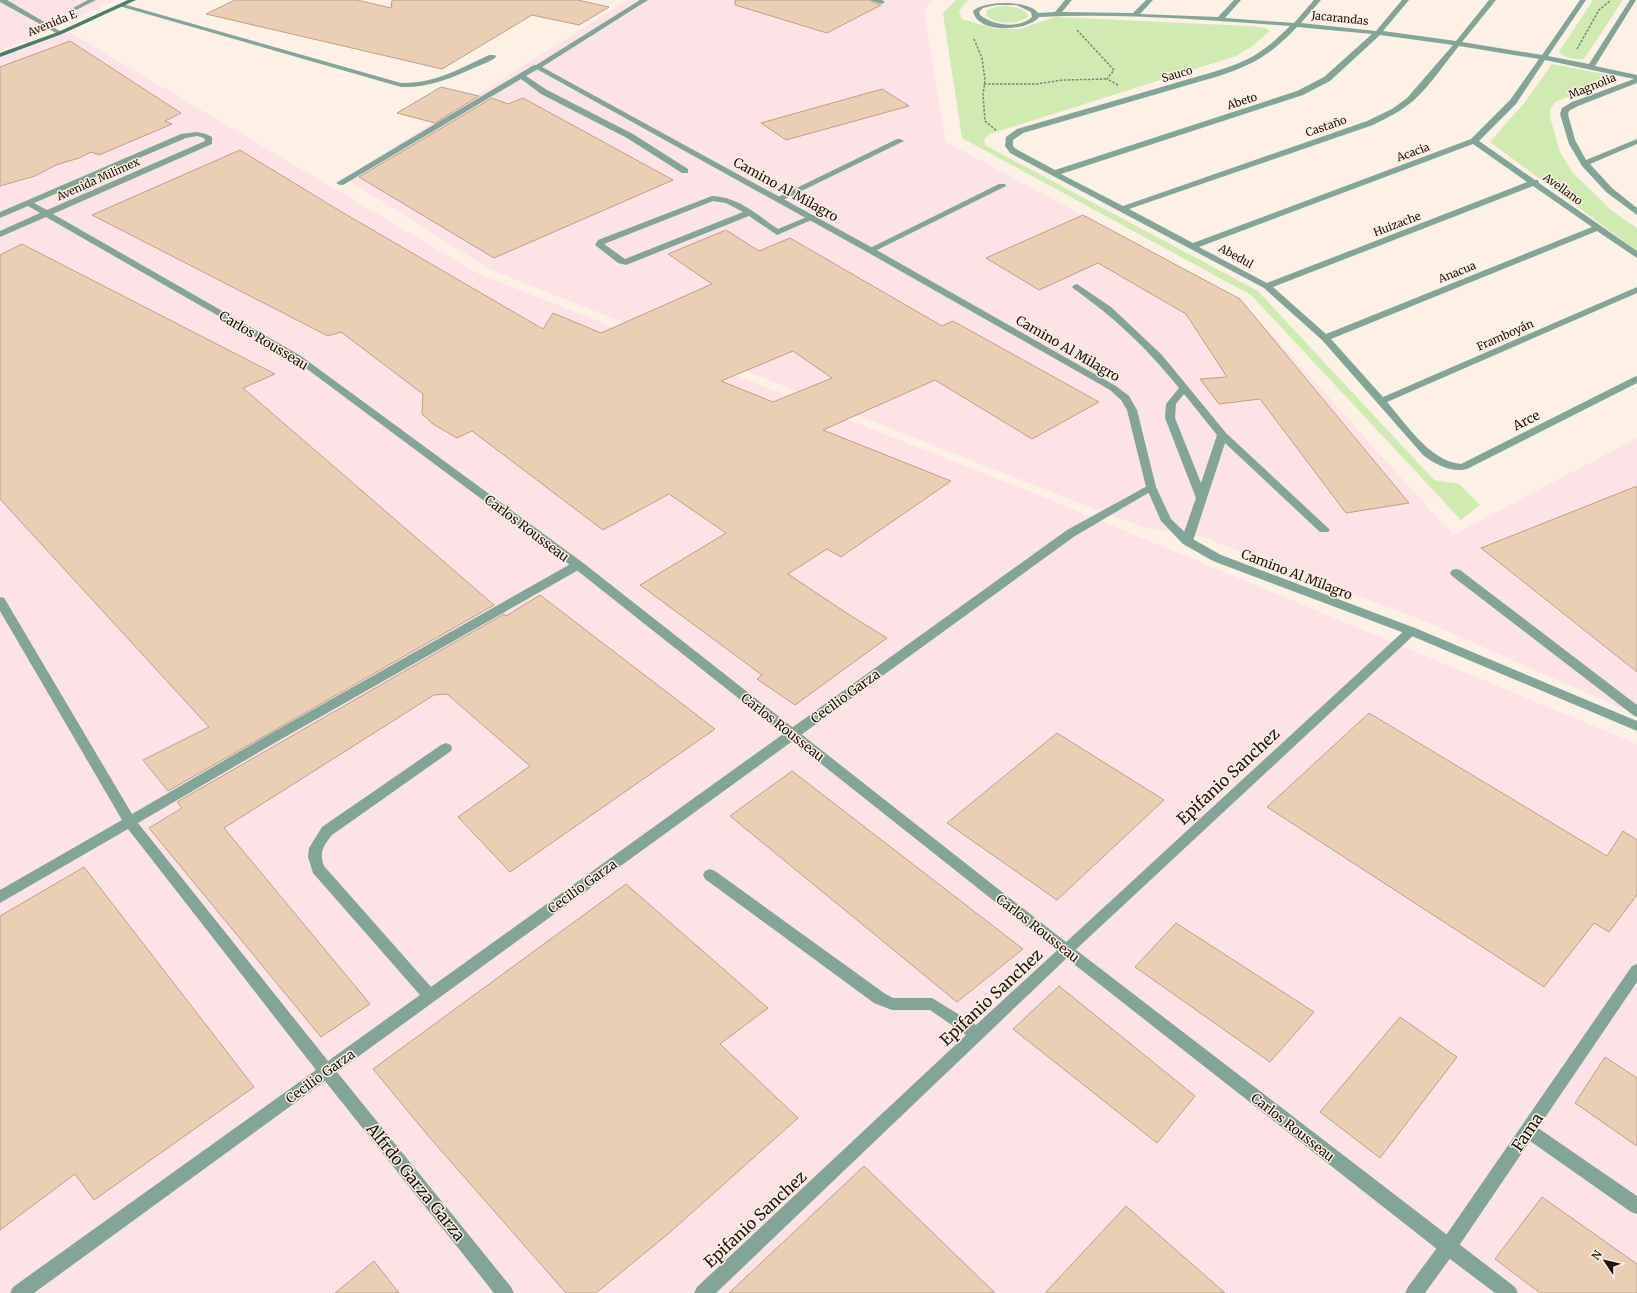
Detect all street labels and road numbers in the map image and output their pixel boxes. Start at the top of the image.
street label: Avenida E [24,7,79,40]
street label: Jacarandas [1310,8,1369,28]
street label: Sauco [1160,63,1194,85]
street label: Magnolia [1566,70,1618,102]
street label: Abeto [1224,89,1259,113]
street label: Castaño [1304,112,1349,140]
street label: Acacia [1394,140,1432,165]
street label: Avenida Milimex [53,154,142,204]
street label: Camino Al Milagro [730,154,842,226]
street label: Avellano [1540,169,1586,208]
street label: Huizache [1371,208,1423,239]
street label: Abedul [1215,240,1256,271]
street label: Anacua [1435,258,1478,286]
street label: Carlos Rousseau [216,307,312,374]
street label: Camino Al Milagro [1013,312,1123,385]
street label: Framboyán [1474,316,1536,354]
street label: Arce [1509,406,1543,435]
street label: Carlos Rousseau [481,491,572,566]
street label: Camino Al Milagro [1239,545,1355,604]
street label: Cecilio Garza [807,666,883,727]
street label: Carlos Rousseau [738,690,828,765]
street label: Epifanio Sanchez [1173,723,1284,829]
street label: Cecilio Garza [544,856,620,917]
street label: Carlos Rousseau [993,891,1083,966]
street label: Epifanio Sanchez [936,944,1047,1050]
street label: Cecilio Garza [282,1046,358,1107]
street label: Carlos Rousseau [1248,1090,1338,1165]
street label: Fama [1507,1109,1547,1155]
street label: Alfrdo Garza Garza [362,1118,470,1245]
street label: Epifanio Sanchez [700,1166,811,1272]

